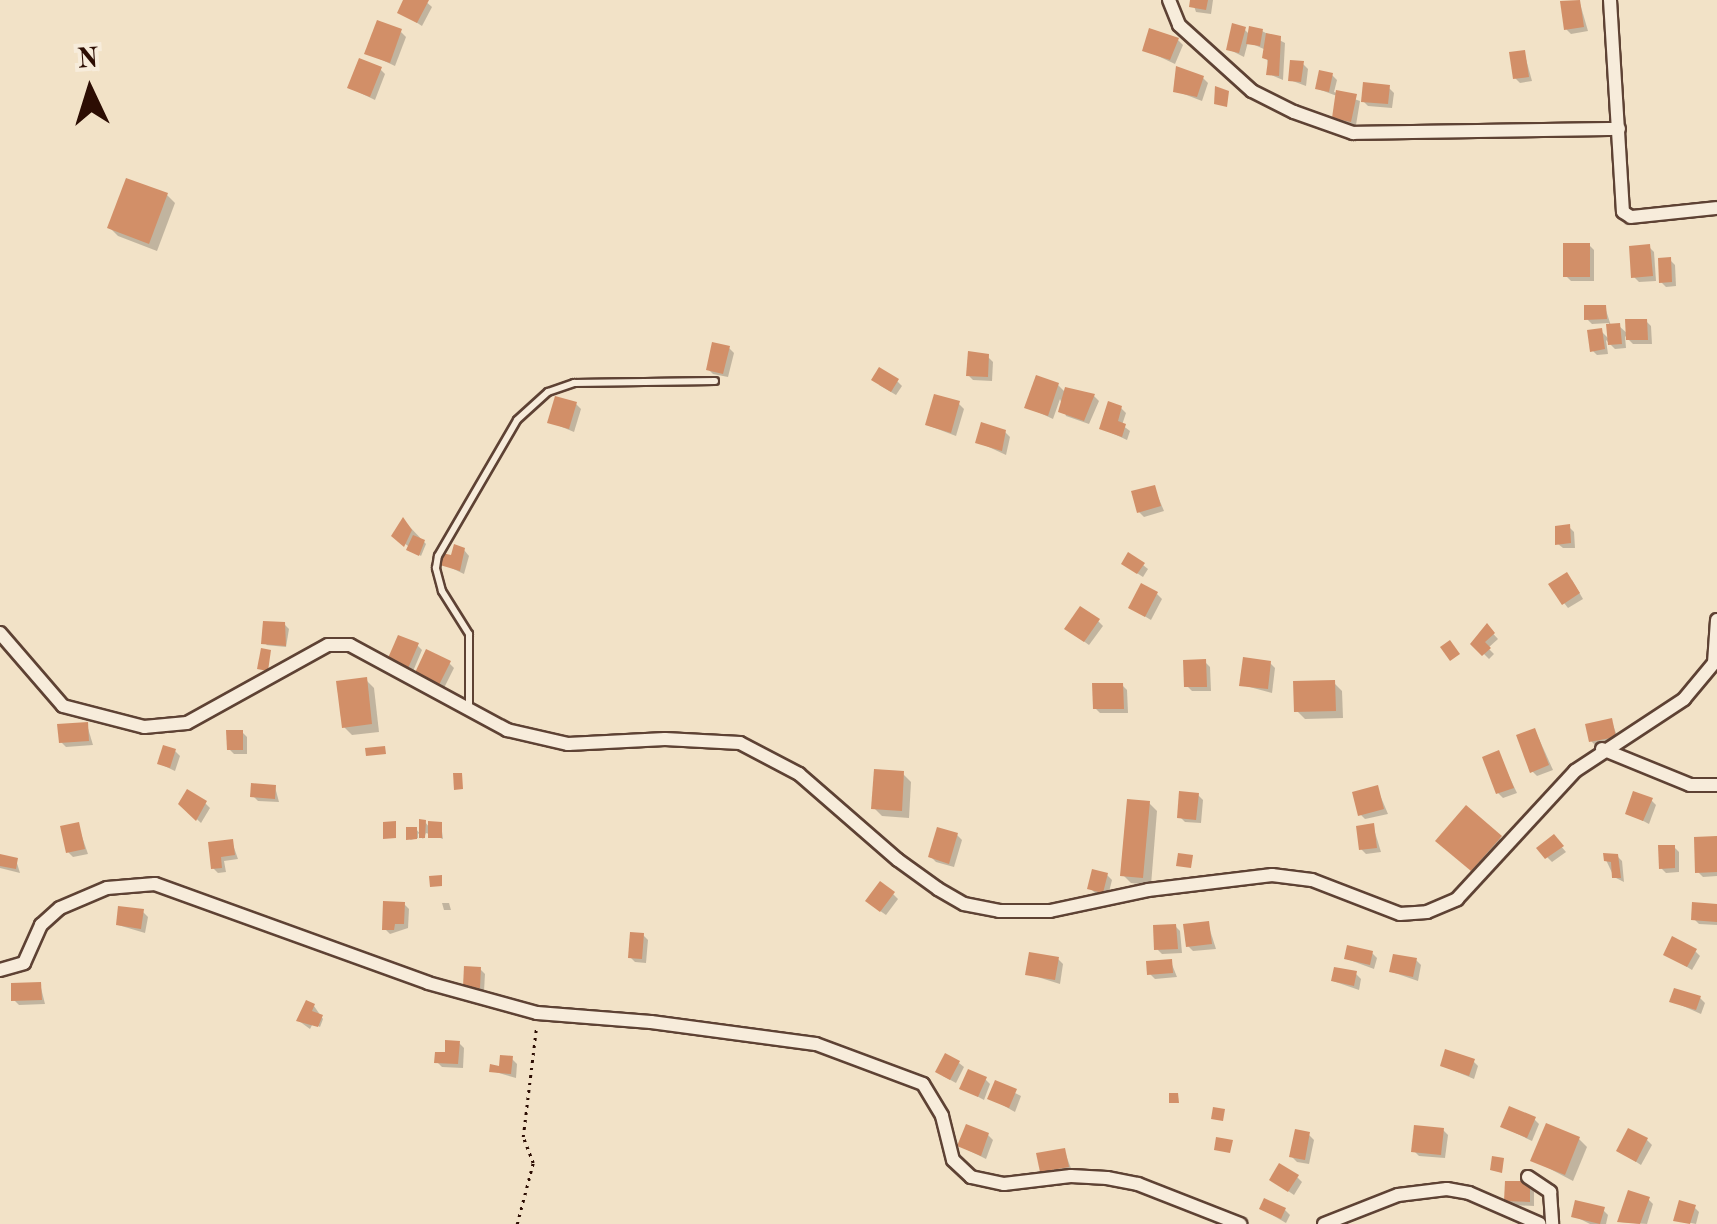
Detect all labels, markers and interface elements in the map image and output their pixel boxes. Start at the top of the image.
north arrow [40,40,140,140]
text: N [76,45,100,75]

